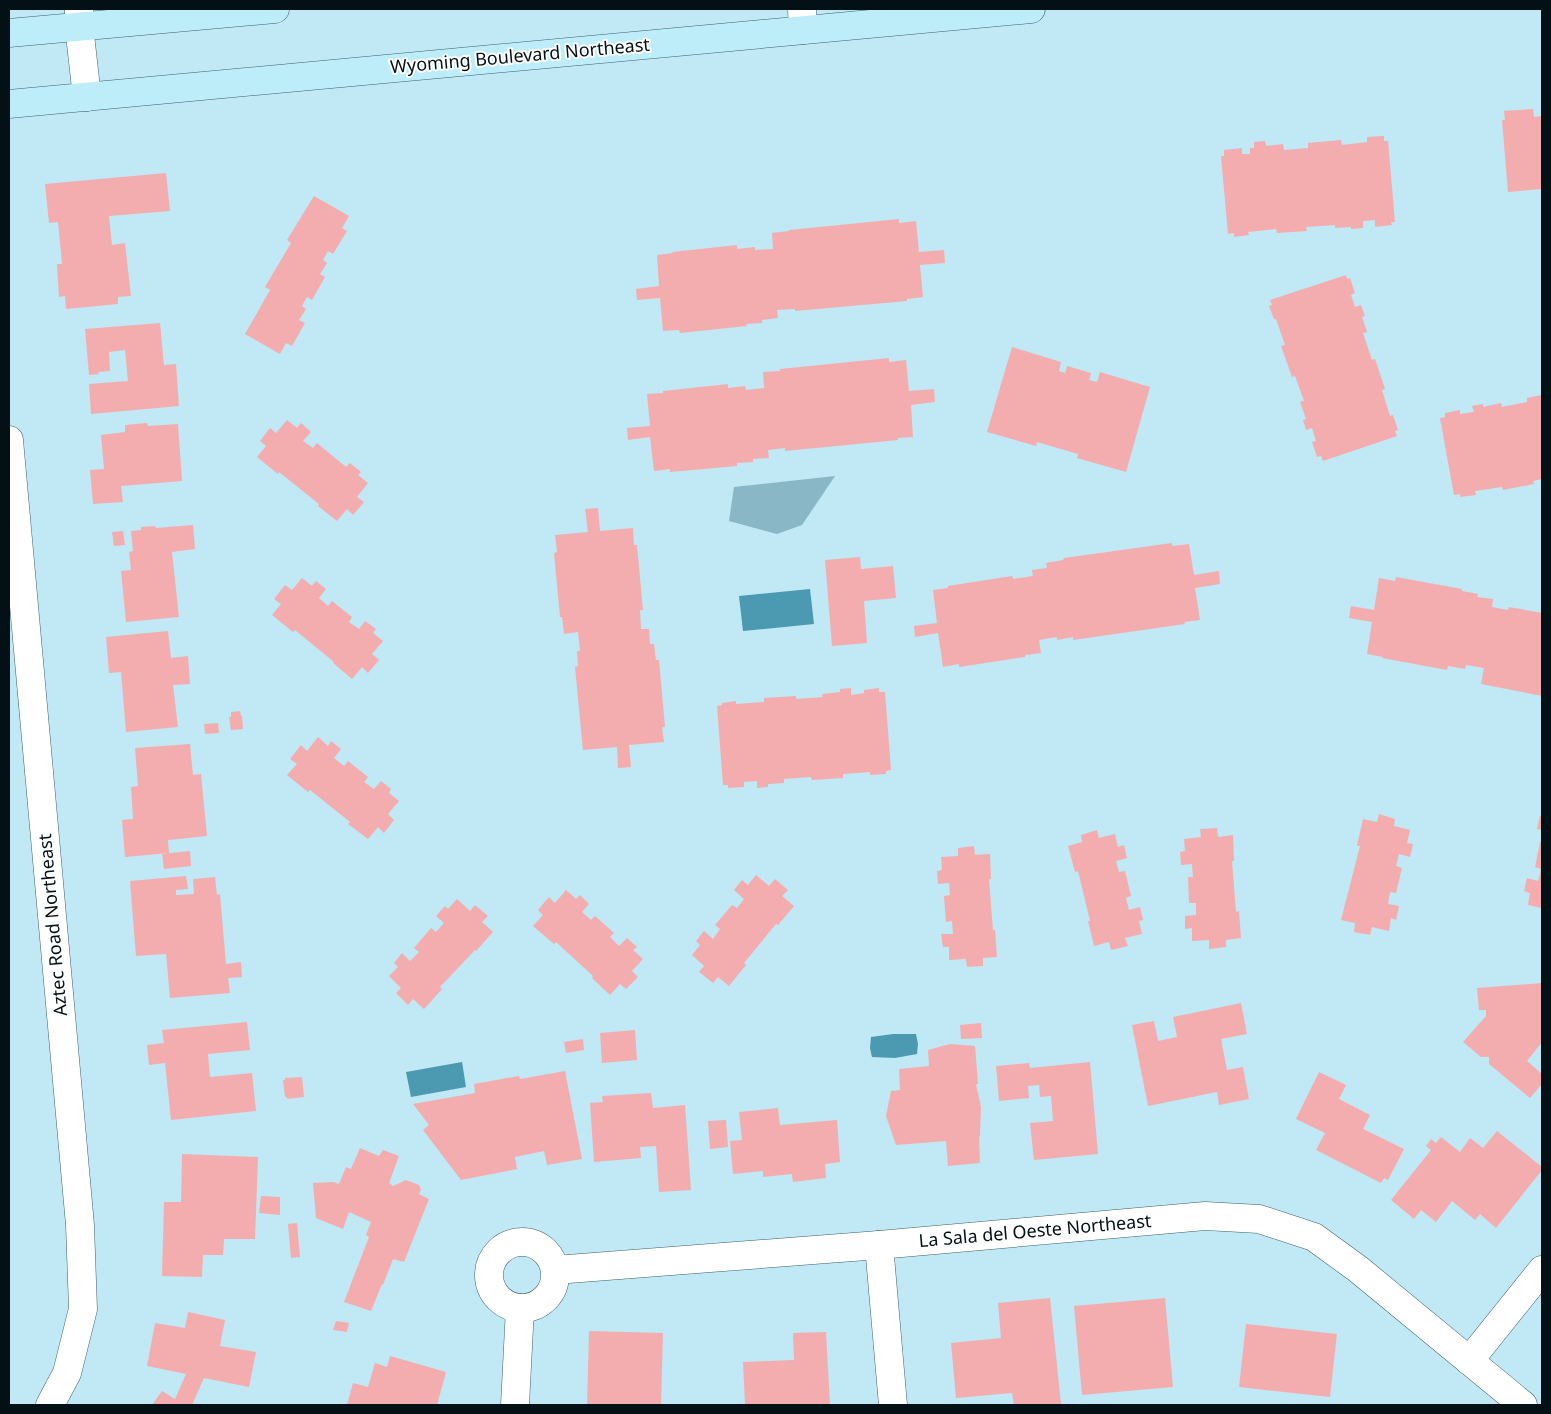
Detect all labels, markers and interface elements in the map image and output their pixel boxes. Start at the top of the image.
street label: Wyoming Boulevard Northeast [389,32,651,78]
street label: Aztec Road Northeast [32,832,72,1017]
street label: La Sala del Oeste Northeast [918,1208,1153,1252]

